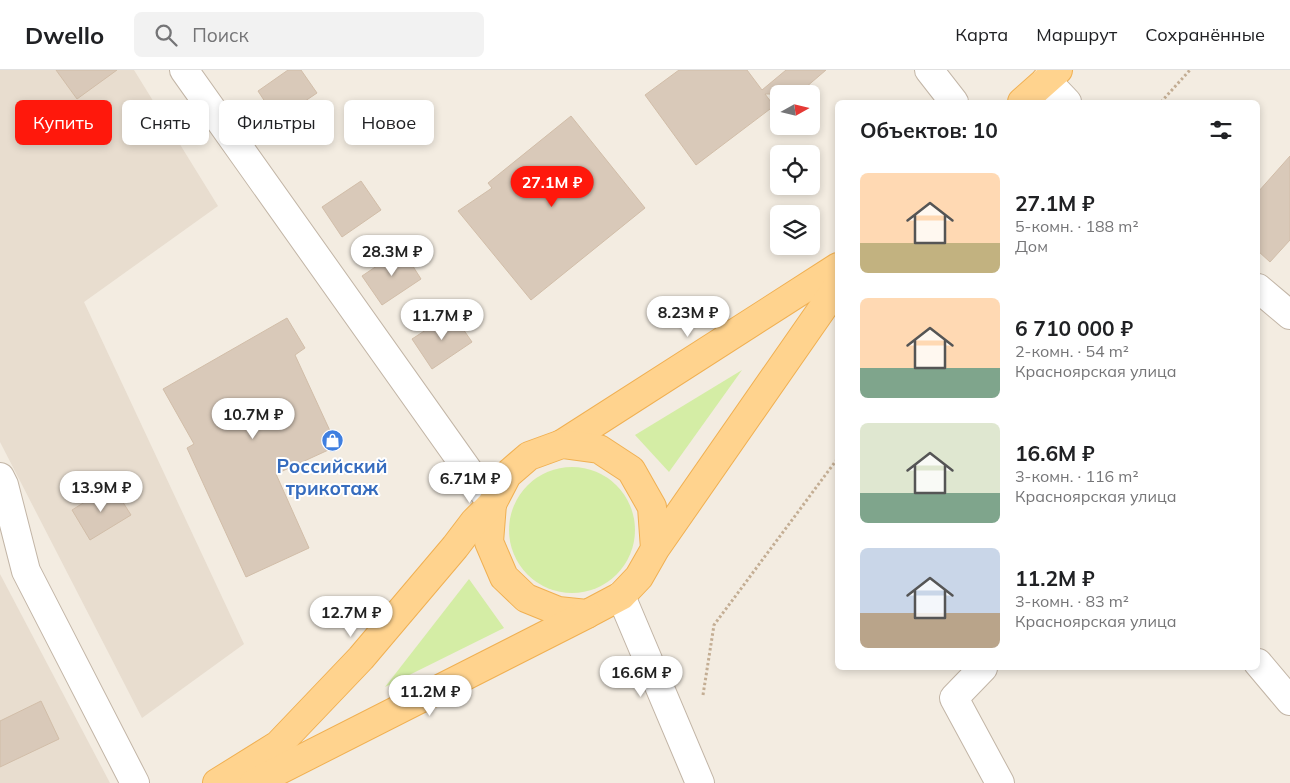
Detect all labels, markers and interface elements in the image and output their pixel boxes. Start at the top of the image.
search box [134,12,484,57]
text: Dwello [25,20,104,50]
icon: search [152,21,180,49]
text: Поиск [192,23,249,47]
text: Карта [955,23,1008,46]
text: Маршрут [1036,23,1117,46]
text: Сохранённые [1145,23,1265,46]
north arrow [770,85,820,135]
map controls [770,85,820,255]
chip: Купить [15,100,112,145]
chip: Снять [122,100,209,145]
chip: Фильтры [219,100,334,145]
chip: Новое [344,100,434,145]
icon: filters [1207,116,1235,144]
text: Объектов: 10 [860,117,998,143]
button: locate [770,145,820,195]
pin: 27.1M ₽ [506,166,598,208]
text: 27.1M ₽ [522,172,582,192]
text: 27.1M ₽ [1015,190,1095,216]
icon: home [900,193,960,253]
button: layers [770,205,820,255]
text: 5-комн. · 188 m² [1015,216,1139,236]
pin: 28.3M ₽ [346,234,438,277]
text: Дом [1015,236,1048,256]
text: 28.3M ₽ [362,241,422,261]
pin: 8.23M ₽ [642,296,734,338]
pin: 11.7M ₽ [396,298,488,341]
text: 8.23M ₽ [658,302,718,322]
text: 11.7M ₽ [412,305,472,325]
text: 6 710 000 ₽ [1015,315,1133,341]
icon: home [900,318,960,378]
text: 2-комн. · 54 m² [1015,341,1129,361]
text: Красноярская улица [1015,361,1177,381]
pin: 10.7M ₽ [207,398,299,440]
text: 10.7M ₽ [223,404,283,424]
shop icon: Российский трикотаж [320,428,344,452]
text: 16.6M ₽ [1015,440,1095,466]
icon: home [900,443,960,503]
place label: Российский трикотаж [277,454,387,500]
pin: 6.71M ₽ [424,462,516,504]
text: 3-комн. · 116 m² [1015,466,1139,486]
text: 6.71M ₽ [440,468,500,488]
pin: 13.9M ₽ [55,470,147,513]
text: 13.9M ₽ [71,477,131,497]
text: Красноярская улица [1015,486,1177,506]
text: 11.2M ₽ [1015,565,1095,591]
icon: home [900,568,960,628]
text: 3-комн. · 83 m² [1015,591,1129,611]
pin: 12.7M ₽ [305,596,397,638]
text: 12.7M ₽ [321,602,381,622]
text: Красноярская улица [1015,611,1177,631]
pin: 16.6M ₽ [595,656,687,698]
text: 16.6M ₽ [611,662,671,682]
pin: 11.2M ₽ [384,674,476,717]
text: 11.2M ₽ [400,681,460,701]

